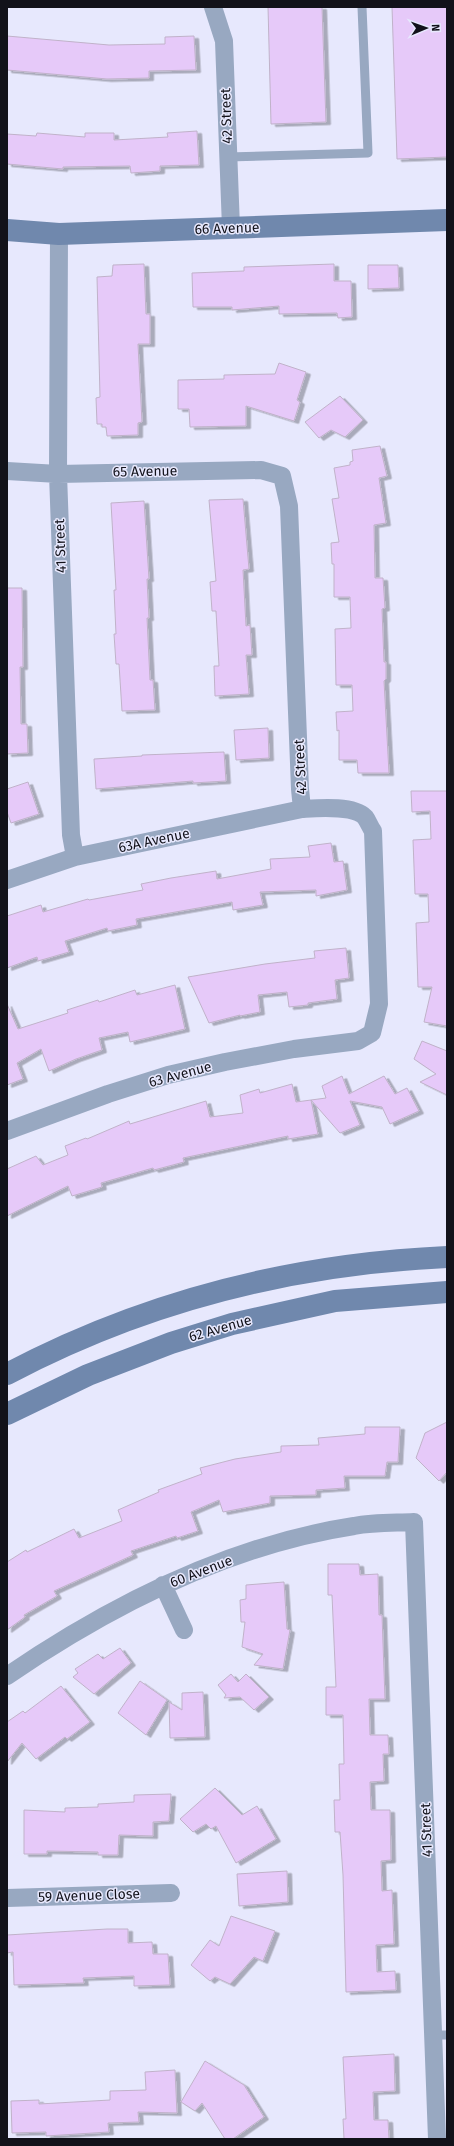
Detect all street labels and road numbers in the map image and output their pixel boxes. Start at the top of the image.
street label: 42 Street [217,87,236,144]
street label: 66 Avenue [194,219,260,238]
street label: 65 Avenue [113,462,177,481]
street label: 41 Street [51,518,70,573]
street label: 42 Street [291,738,310,795]
street label: 63A Avenue [117,825,191,856]
street label: 63 Avenue [147,1058,213,1091]
street label: 62 Avenue [187,1311,253,1346]
street label: 60 Avenue [168,1552,235,1591]
street label: 41 Street [417,1802,436,1857]
street label: 59 Avenue Close [38,1885,140,1906]

